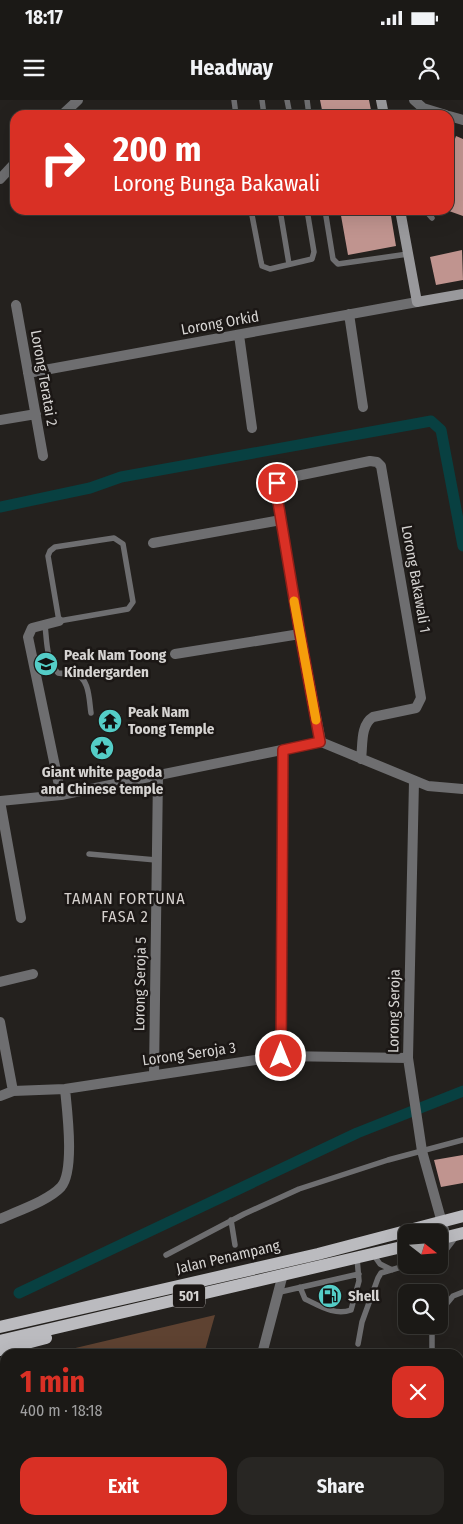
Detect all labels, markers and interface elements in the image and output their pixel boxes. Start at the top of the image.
text: 18:17 [25,6,63,29]
icon: menu [20,54,48,82]
text: Headway [190,54,273,81]
icon: person [415,54,443,82]
text: 200 m [113,128,201,170]
icon: right [30,130,95,195]
text: Lorong Bunga Bakawali [113,170,320,197]
street label: Lorong Orkid [180,307,260,339]
street label: Lorong Teratai 2 [27,329,61,428]
pin [256,462,298,504]
icon: arrive [263,469,291,497]
street label: Lorong Bakawali 1 [398,524,434,634]
place label: Peak Nam Toong Kindergarden [64,646,167,681]
school or university icon: Peak Nam Toong Kindergarden [33,651,59,677]
place label: Peak Nam Toong Temple [128,703,215,738]
temple icon: Peak Nam Toong Temple [97,708,123,734]
place icon: Giant white pagoda and Chinese temple [89,735,115,761]
place label: Giant white pagoda and Chinese temple [41,763,164,798]
district label: TAMAN FORTUNA FASA 2 [64,889,186,926]
street label: Lorong Seroja 5 [130,936,150,1031]
street label: Lorong Seroja [384,969,404,1053]
position arrow [254,1029,306,1081]
street label: Lorong Seroja 3 [141,1038,237,1069]
north arrow [398,1224,448,1274]
map controls [398,1224,448,1334]
street label: Jalan Penampang [174,1236,282,1278]
fuel station icon: Shell [317,1283,343,1309]
road number: 501 [173,1284,205,1308]
button: search [398,1284,448,1334]
place label: Shell [348,1287,380,1305]
text: 1 min [20,1364,85,1400]
button: close [392,1366,444,1418]
text: 400 m · 18:18 [20,1401,103,1420]
button: Exit [20,1457,227,1515]
button: Share [237,1457,444,1515]

